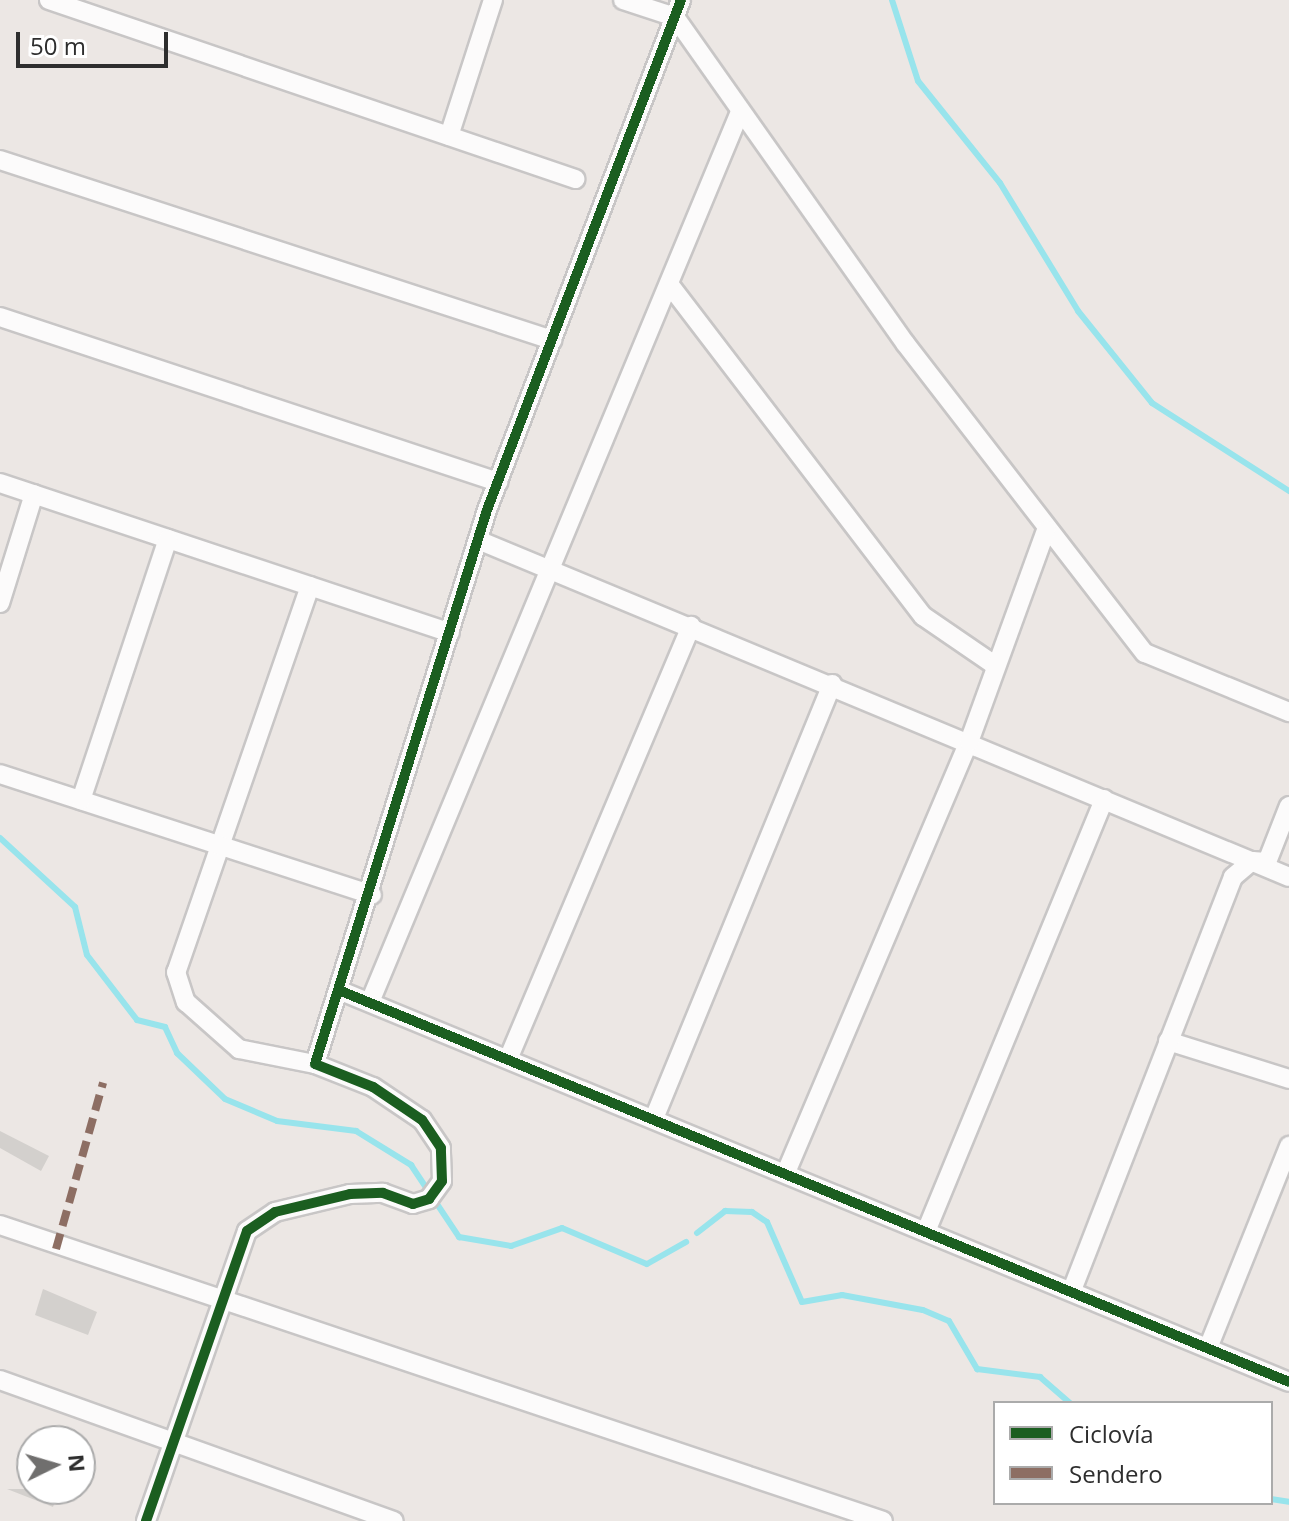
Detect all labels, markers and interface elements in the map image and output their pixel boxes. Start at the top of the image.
scale bar [20,16,172,66]
text: 50 m [30,29,86,62]
legend [993,1401,1273,1505]
text: Ciclovía [1069,1417,1154,1450]
north arrow [16,1425,96,1505]
text: N [62,1453,94,1473]
text: Sendero [1069,1457,1163,1490]

